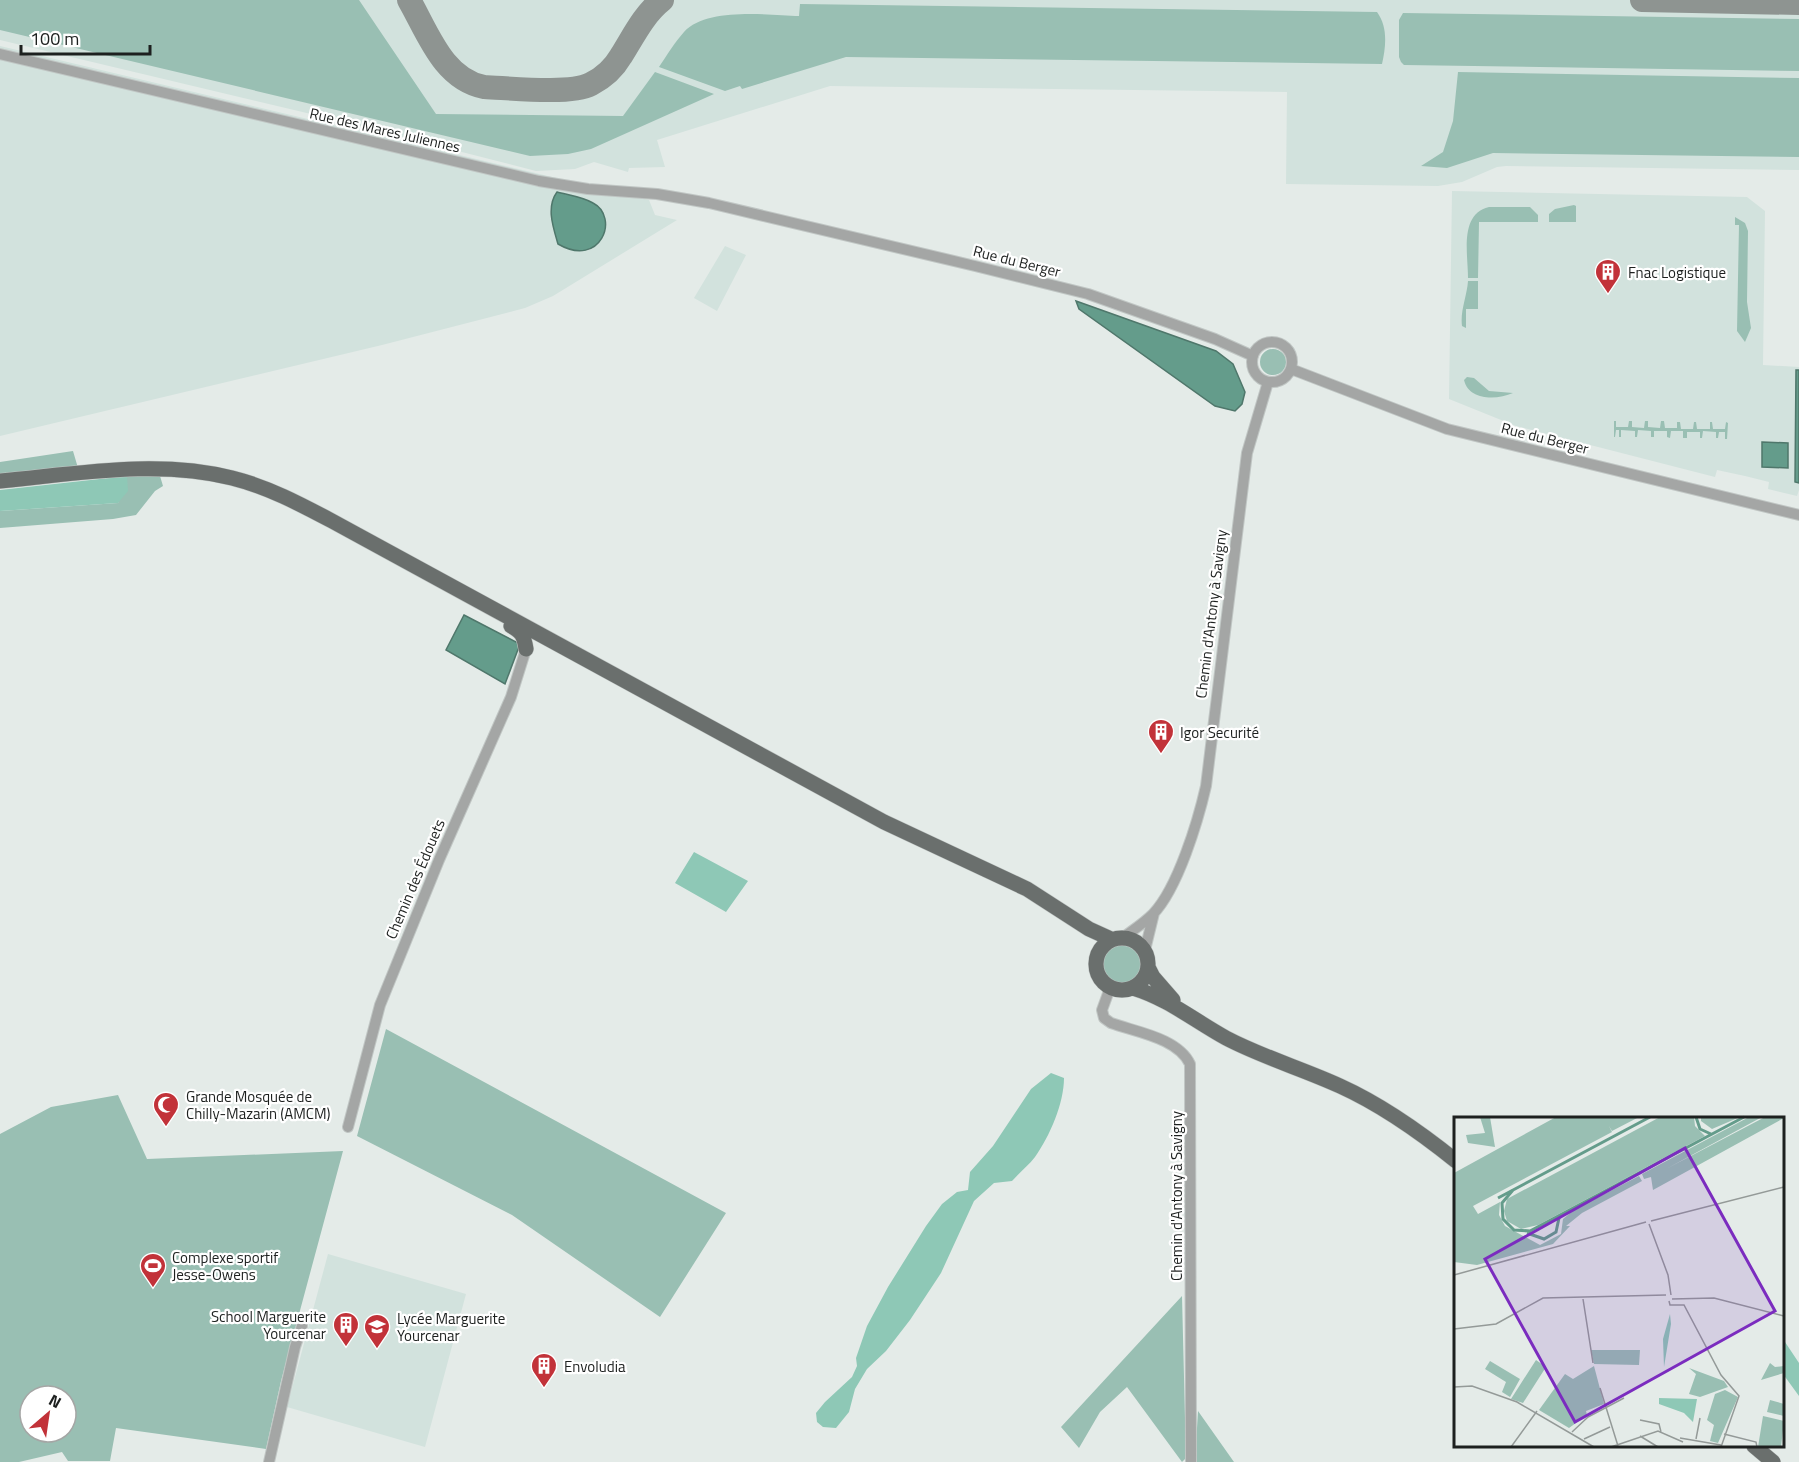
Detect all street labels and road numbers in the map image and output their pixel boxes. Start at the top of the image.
street label: Rue des Mares Juliennes [307,101,463,159]
street label: Rue du Berger [971,239,1063,283]
street label: Rue du Berger [1499,416,1591,460]
street label: Chemin d'Antony à Savigny [1189,528,1233,700]
street label: Chemin des Édouets [379,815,451,943]
street label: Chemin d'Antony à Savigny [1165,1111,1188,1281]

